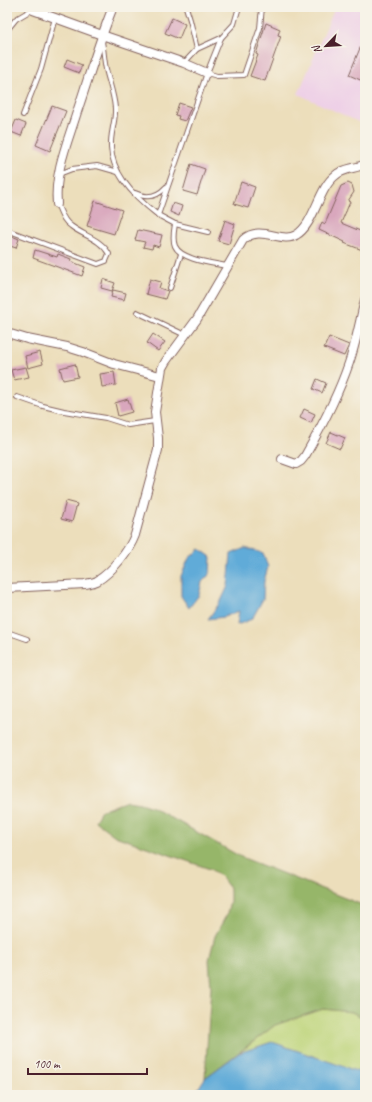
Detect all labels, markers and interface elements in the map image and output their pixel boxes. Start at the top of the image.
north arrow [306,26,346,66]
text: N [308,42,325,56]
scale bar [28,1050,147,1076]
text: 100 m [34,1056,61,1072]

